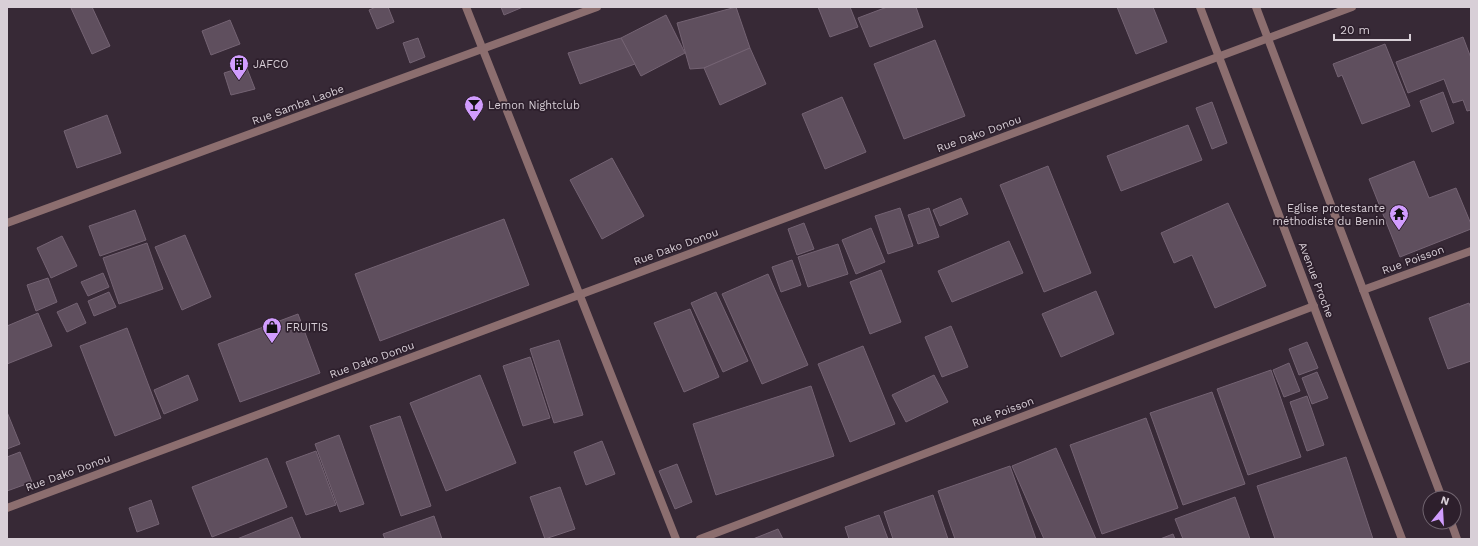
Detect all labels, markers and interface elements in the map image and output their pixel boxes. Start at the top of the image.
scale bar [1334,16,1410,42]
text: 20 m [1340,23,1370,37]
building icon: JAFCO [228,53,250,81]
place label: JAFCO [253,58,289,71]
street label: Rue Samba Laobe [250,82,346,128]
bar icon: Lemon Nightclub [463,94,485,122]
place label: Lemon Nightclub [488,99,580,112]
street label: Rue Dako Donou [935,113,1023,155]
place label: Eglise protestante méthodiste du Benin [1272,202,1385,228]
temple icon: Eglise protestante méthodiste du Benin [1388,203,1410,231]
street label: Rue Dako Donou [632,226,720,268]
street label: Avenue Proche [1296,241,1336,319]
street label: Rue Poisson [1380,243,1446,277]
shop icon: FRUITIS [261,316,283,344]
place label: FRUITIS [286,321,328,334]
street label: Rue Dako Donou [328,339,416,381]
street label: Rue Poisson [970,394,1036,430]
street label: Rue Dako Donou [24,452,112,494]
north arrow [1422,490,1462,530]
text: N [1439,494,1451,508]

